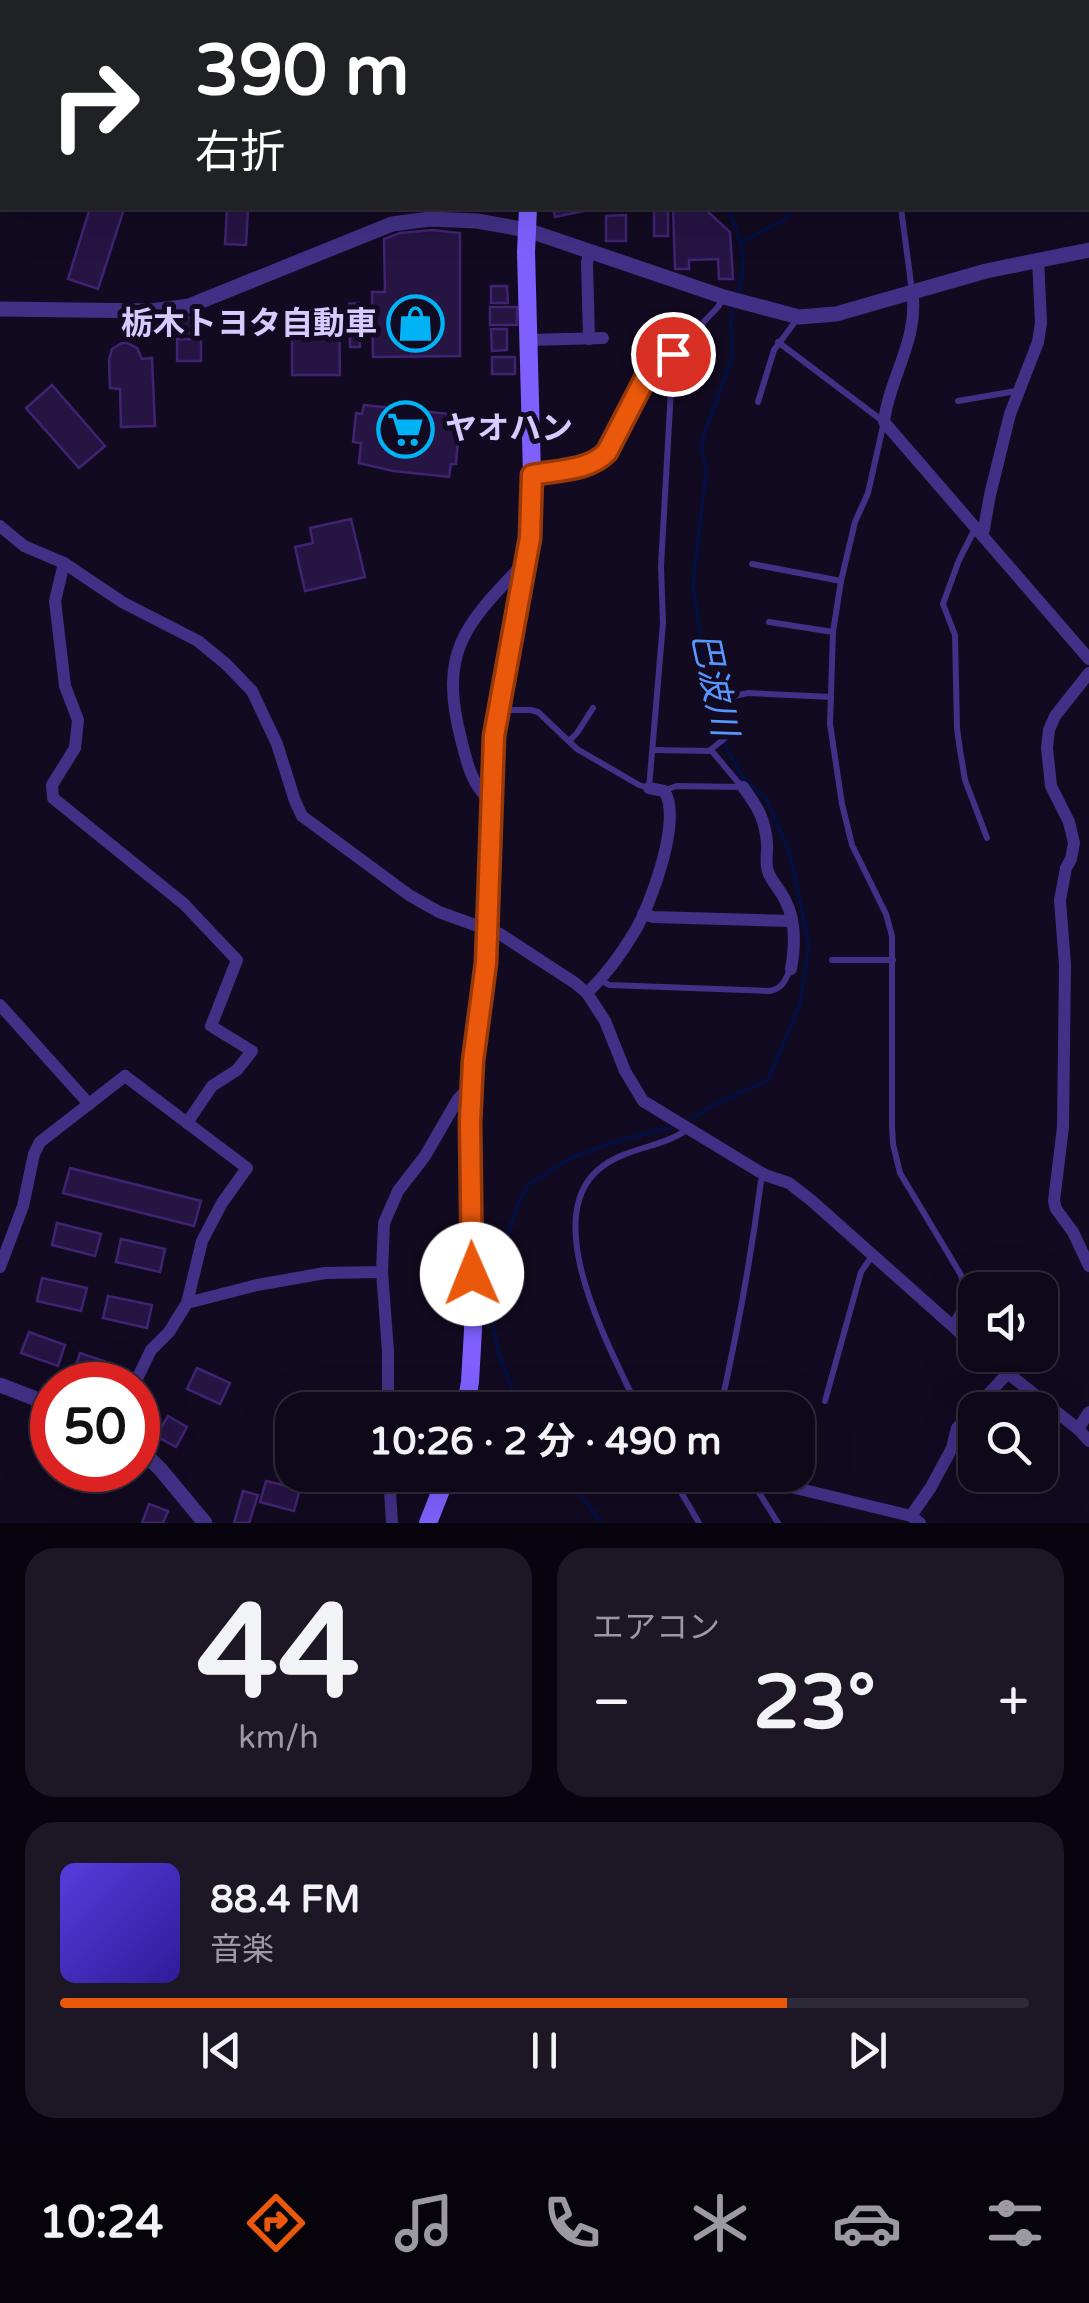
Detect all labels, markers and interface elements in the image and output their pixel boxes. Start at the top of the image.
text: 390 m [195,30,409,114]
icon: right [30,40,160,170]
text: 右折 [195,126,285,180]
shop icon: 栃木トヨタ自動車 [386,294,446,354]
place label: 栃木トヨタ自動車 [121,305,377,343]
pin [631,312,716,397]
icon: arrive [646,327,701,382]
supermarket icon: ヤオハン [376,399,436,459]
place label: ヤオハン [445,410,573,448]
water label: 巴波川 [683,628,746,744]
position arrow [420,1222,524,1326]
map controls [958,1272,1058,1492]
button: sound [958,1272,1058,1372]
speed limit sign: 50 [30,1362,160,1492]
button: search [958,1392,1058,1492]
text: 10:26 · 2 分 · 490 m [369,1419,721,1465]
text: 44 [197,1576,360,1732]
text: エアコン [592,1609,720,1647]
text: 23° [753,1658,876,1748]
text: − [592,1670,631,1736]
text: + [998,1670,1029,1736]
text: km/h [238,1719,319,1757]
text: 88.4 FM [210,1877,360,1923]
text: 音楽 [210,1931,274,1969]
icon: previous [194,2023,249,2078]
icon: pause [517,2023,572,2078]
icon: next [840,2023,895,2078]
icon: directions [241,2188,311,2258]
icon: music [389,2188,459,2258]
icon: phone [537,2188,607,2258]
icon: climate [685,2188,755,2258]
icon: car [832,2188,902,2258]
icon: filters [980,2188,1050,2258]
text: 10:24 [39,2196,164,2250]

